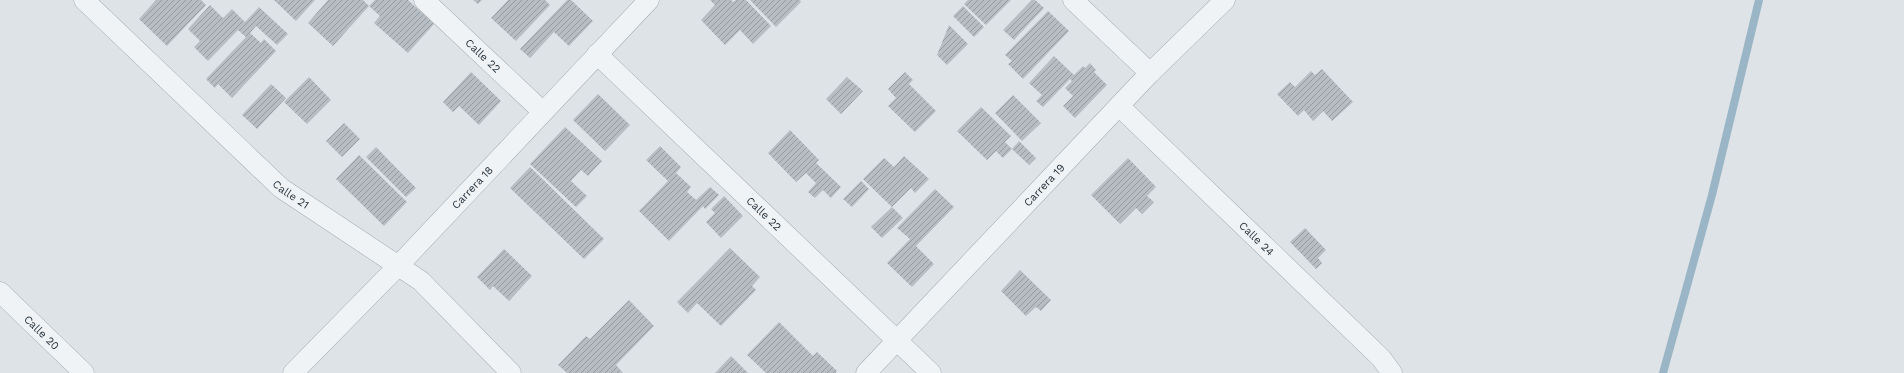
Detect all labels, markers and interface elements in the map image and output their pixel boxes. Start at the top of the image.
street label: Calle 22 [462,36,503,76]
street label: Carrera 19 [1021,161,1068,209]
street label: Carrera 18 [449,164,496,212]
street label: Calle 21 [270,177,311,212]
street label: Calle 22 [743,194,784,234]
street label: Calle 24 [1236,219,1277,259]
street label: Calle 20 [21,313,62,353]

